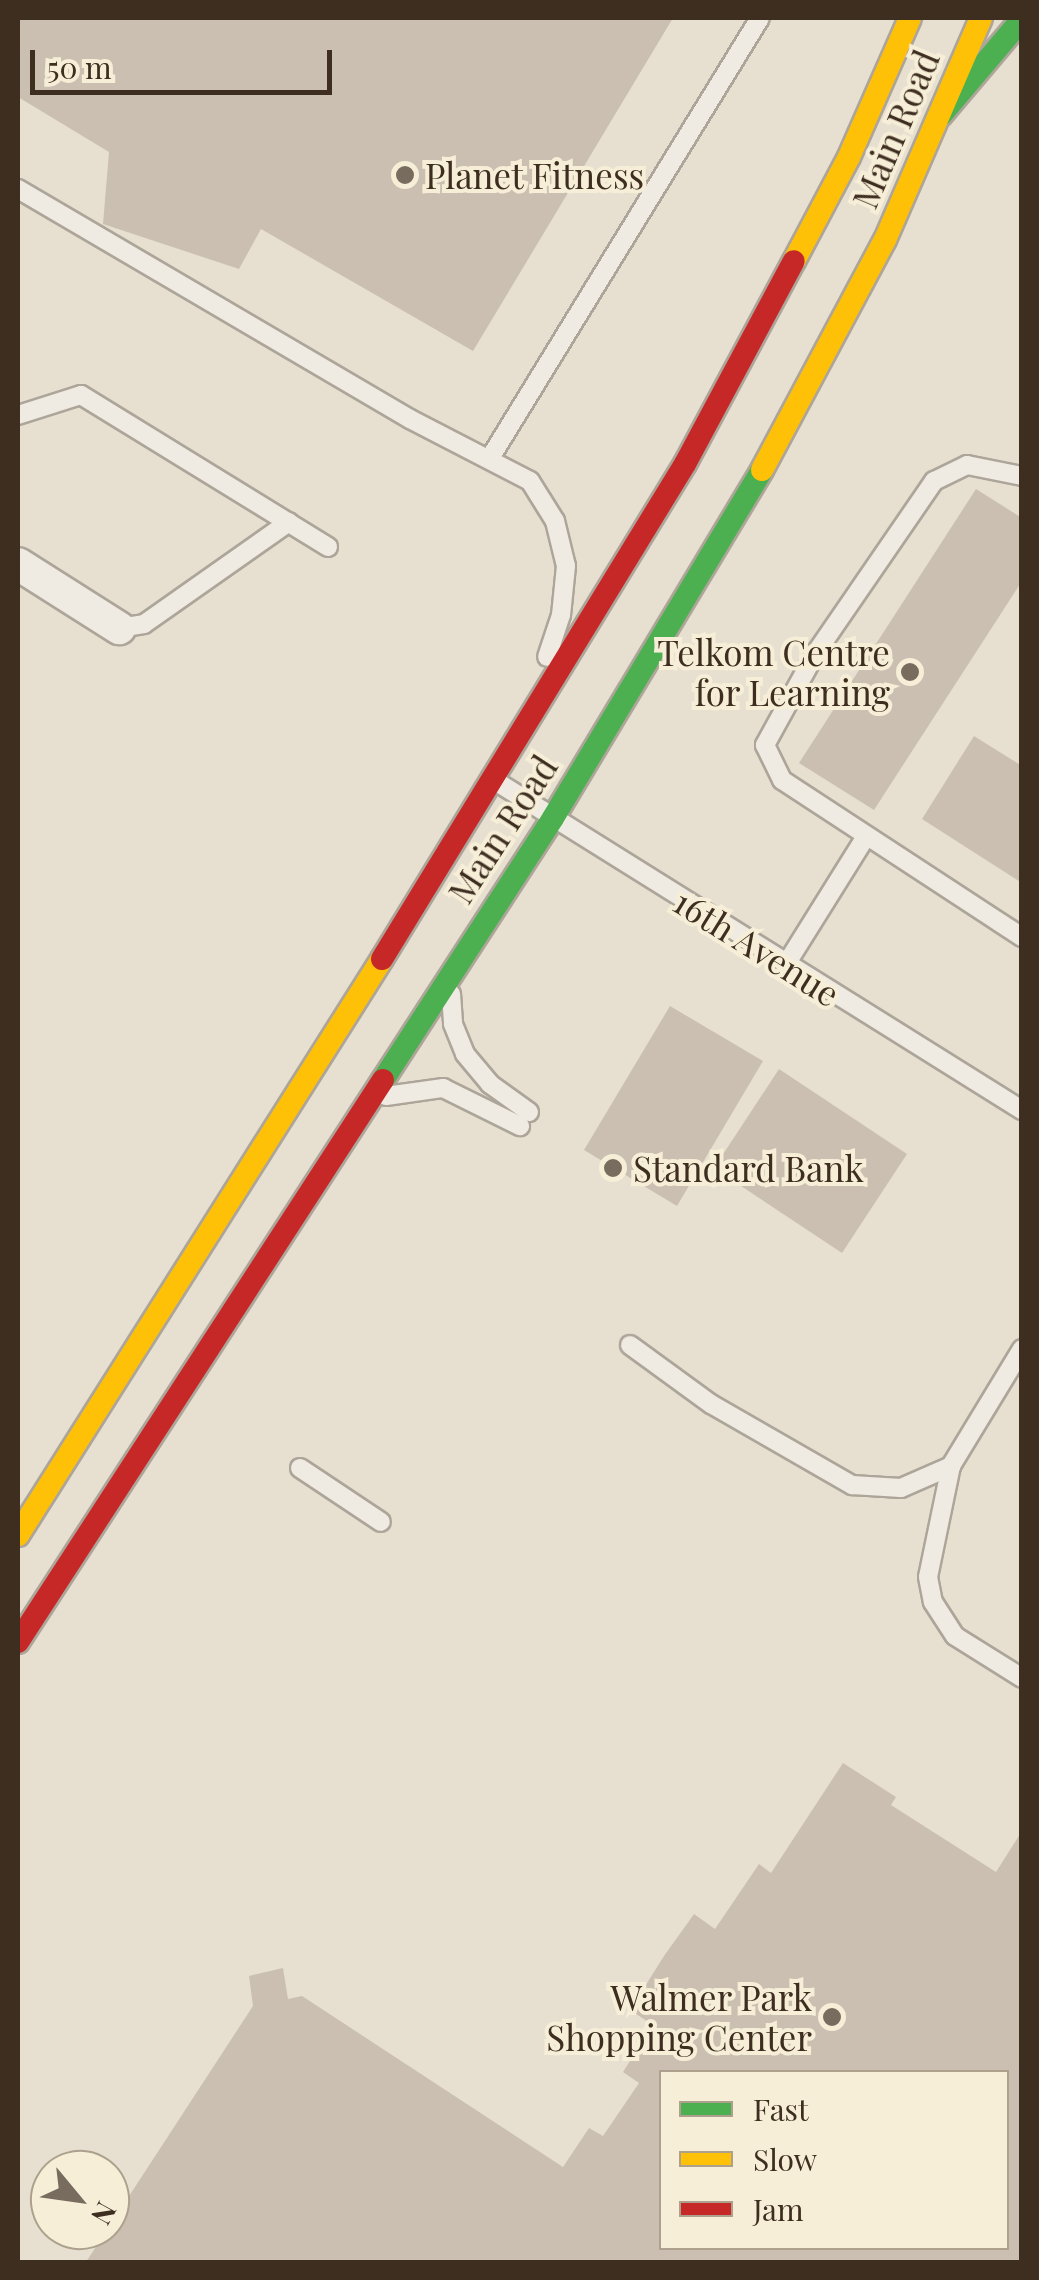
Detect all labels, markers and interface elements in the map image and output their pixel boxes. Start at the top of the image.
scale bar [35,30,338,92]
street label: Main Road [843,44,947,214]
text: 50 m [47,47,112,87]
place label: Planet Fitness [425,154,645,196]
marker: Planet Fitness [394,164,416,186]
place label: Telkom Centre for Learning [657,631,890,713]
marker: Telkom Centre for Learning [899,661,921,683]
street label: Main Road [439,747,565,911]
street label: 16th Avenue [666,879,848,1015]
place label: Standard Bank [633,1147,864,1189]
marker: Standard Bank [602,1157,624,1179]
place label: Walmer Park Shopping Center [546,1976,812,2058]
marker: Walmer Park Shopping Center [821,2006,843,2028]
legend [659,2070,1009,2250]
text: Fast [753,2089,809,2129]
text: Slow [753,2139,817,2179]
north arrow [30,2150,130,2250]
text: Jam [753,2189,804,2229]
text: N [84,2196,126,2232]

